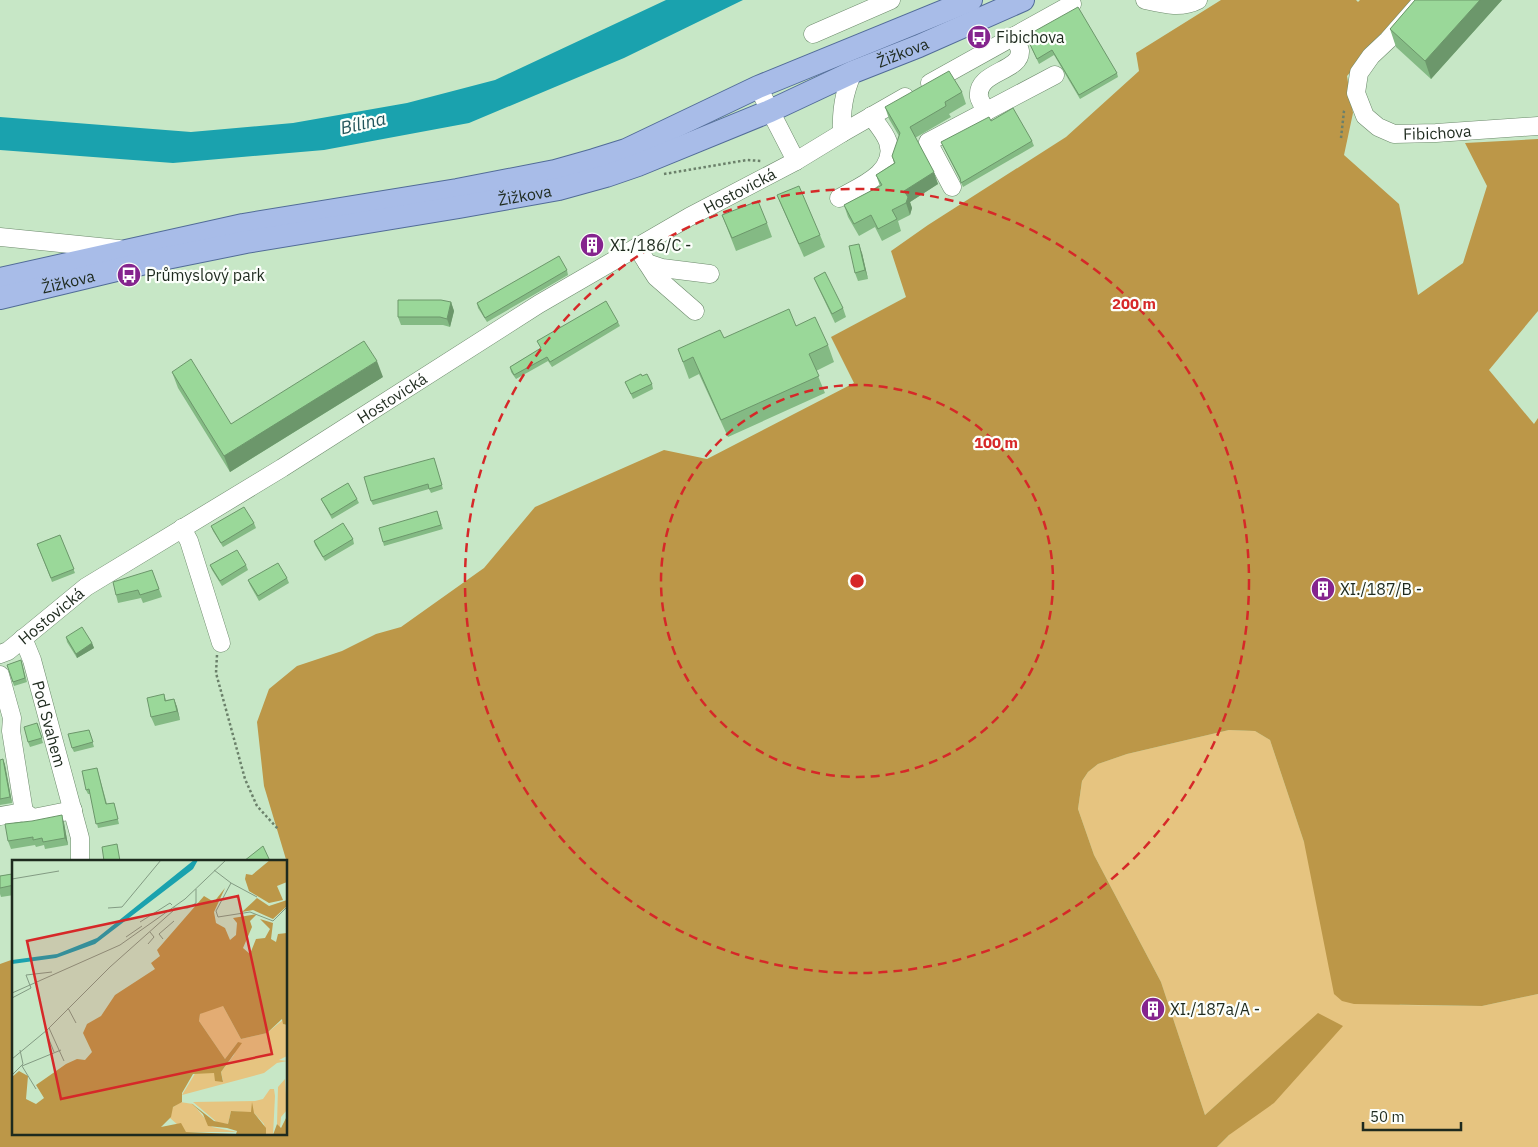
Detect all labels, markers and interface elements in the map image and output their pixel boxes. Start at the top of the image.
bus stop icon: Fibichova [966,24,992,50]
place label: Fibichova [996,27,1065,47]
street label: Žižkova [874,33,932,72]
water label: Bílina [338,107,388,139]
street label: Fibichova [1403,121,1473,144]
street label: Hostovická [700,163,780,218]
street label: Žižkova [496,180,554,210]
building icon: XI./186/C - [579,232,605,258]
place label: XI./186/C - [610,235,691,255]
bus stop icon: Průmyslový park [116,262,142,288]
street label: Žižkova [39,265,97,298]
place label: Průmyslový park [146,265,266,285]
text: 200 m [1112,294,1156,313]
street label: Hostovická [353,368,431,428]
text: 100 m [974,433,1018,452]
centre of rings [848,572,866,590]
building icon: XI./187/B - [1310,576,1336,602]
place label: XI./187/B - [1340,579,1422,599]
street label: Hostovická [14,583,88,649]
street label: Pod Svahem [28,678,70,769]
inset map [12,860,288,1134]
building icon: XI./187a/A - [1140,996,1166,1022]
place label: XI./187a/A - [1170,999,1260,1019]
scale bar [1363,1100,1460,1132]
text: 50 m [1370,1107,1405,1126]

